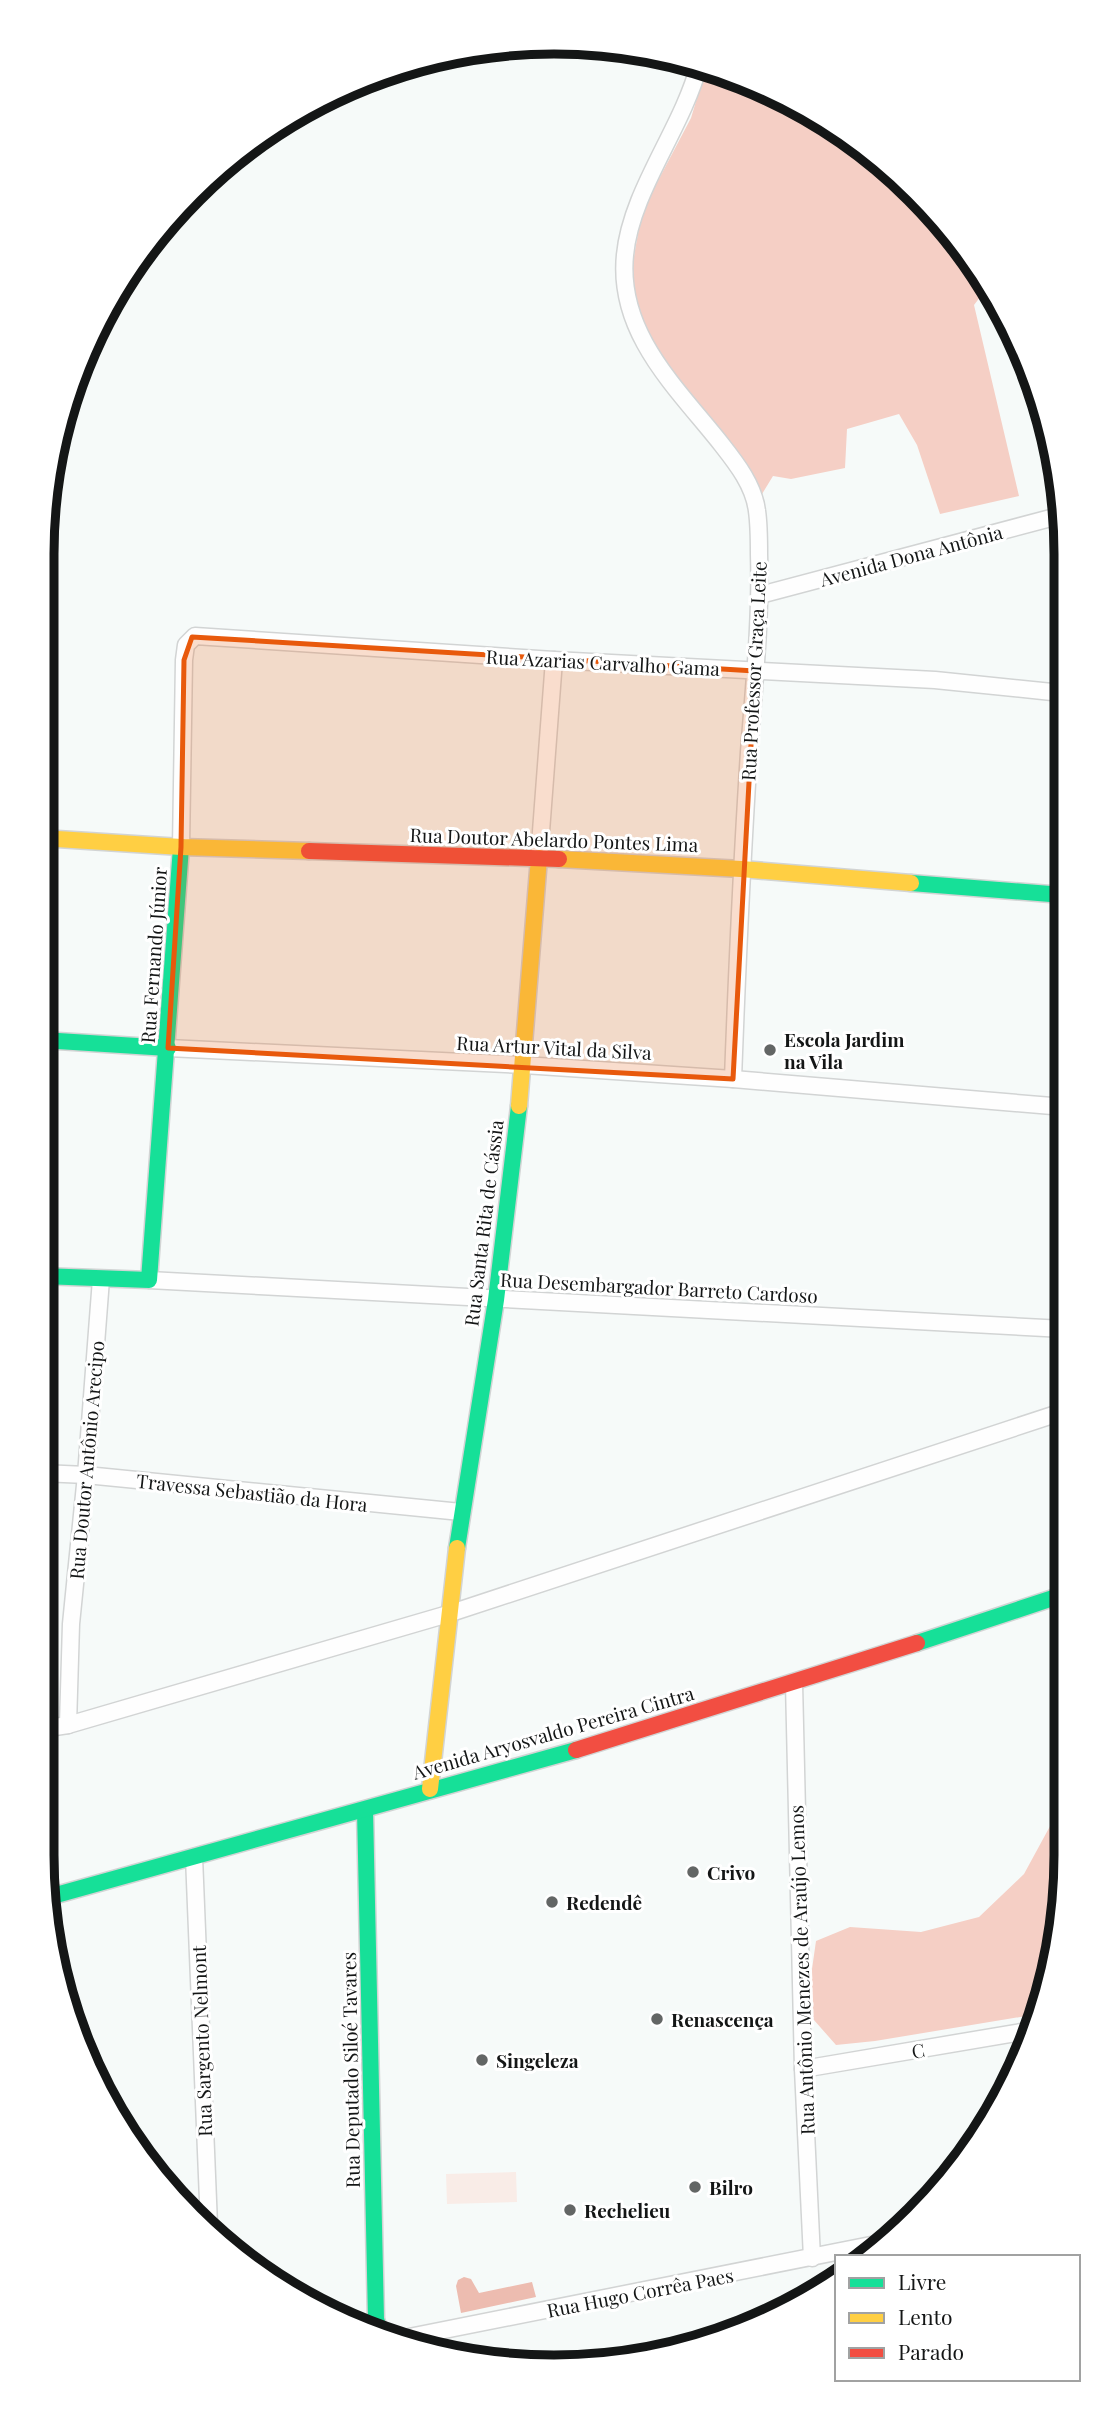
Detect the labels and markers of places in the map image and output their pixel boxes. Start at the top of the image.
place label: Escola Jardim na Vila [784,1026,904,1074]
marker: Escola Jardim na Vila [762,1042,778,1058]
place label: Crivo [707,1859,756,1885]
marker: Crivo [685,1864,701,1880]
place label: Redendê [566,1889,642,1915]
marker: Redendê [544,1894,560,1910]
place label: Renascença [671,2006,774,2032]
marker: Renascença [649,2011,665,2027]
place label: Singeleza [496,2047,579,2073]
marker: Singeleza [474,2052,490,2068]
place label: Bilro [709,2174,753,2200]
marker: Bilro [687,2179,703,2195]
place label: Rechelieu [584,2197,671,2223]
marker: Rechelieu [562,2202,578,2218]

